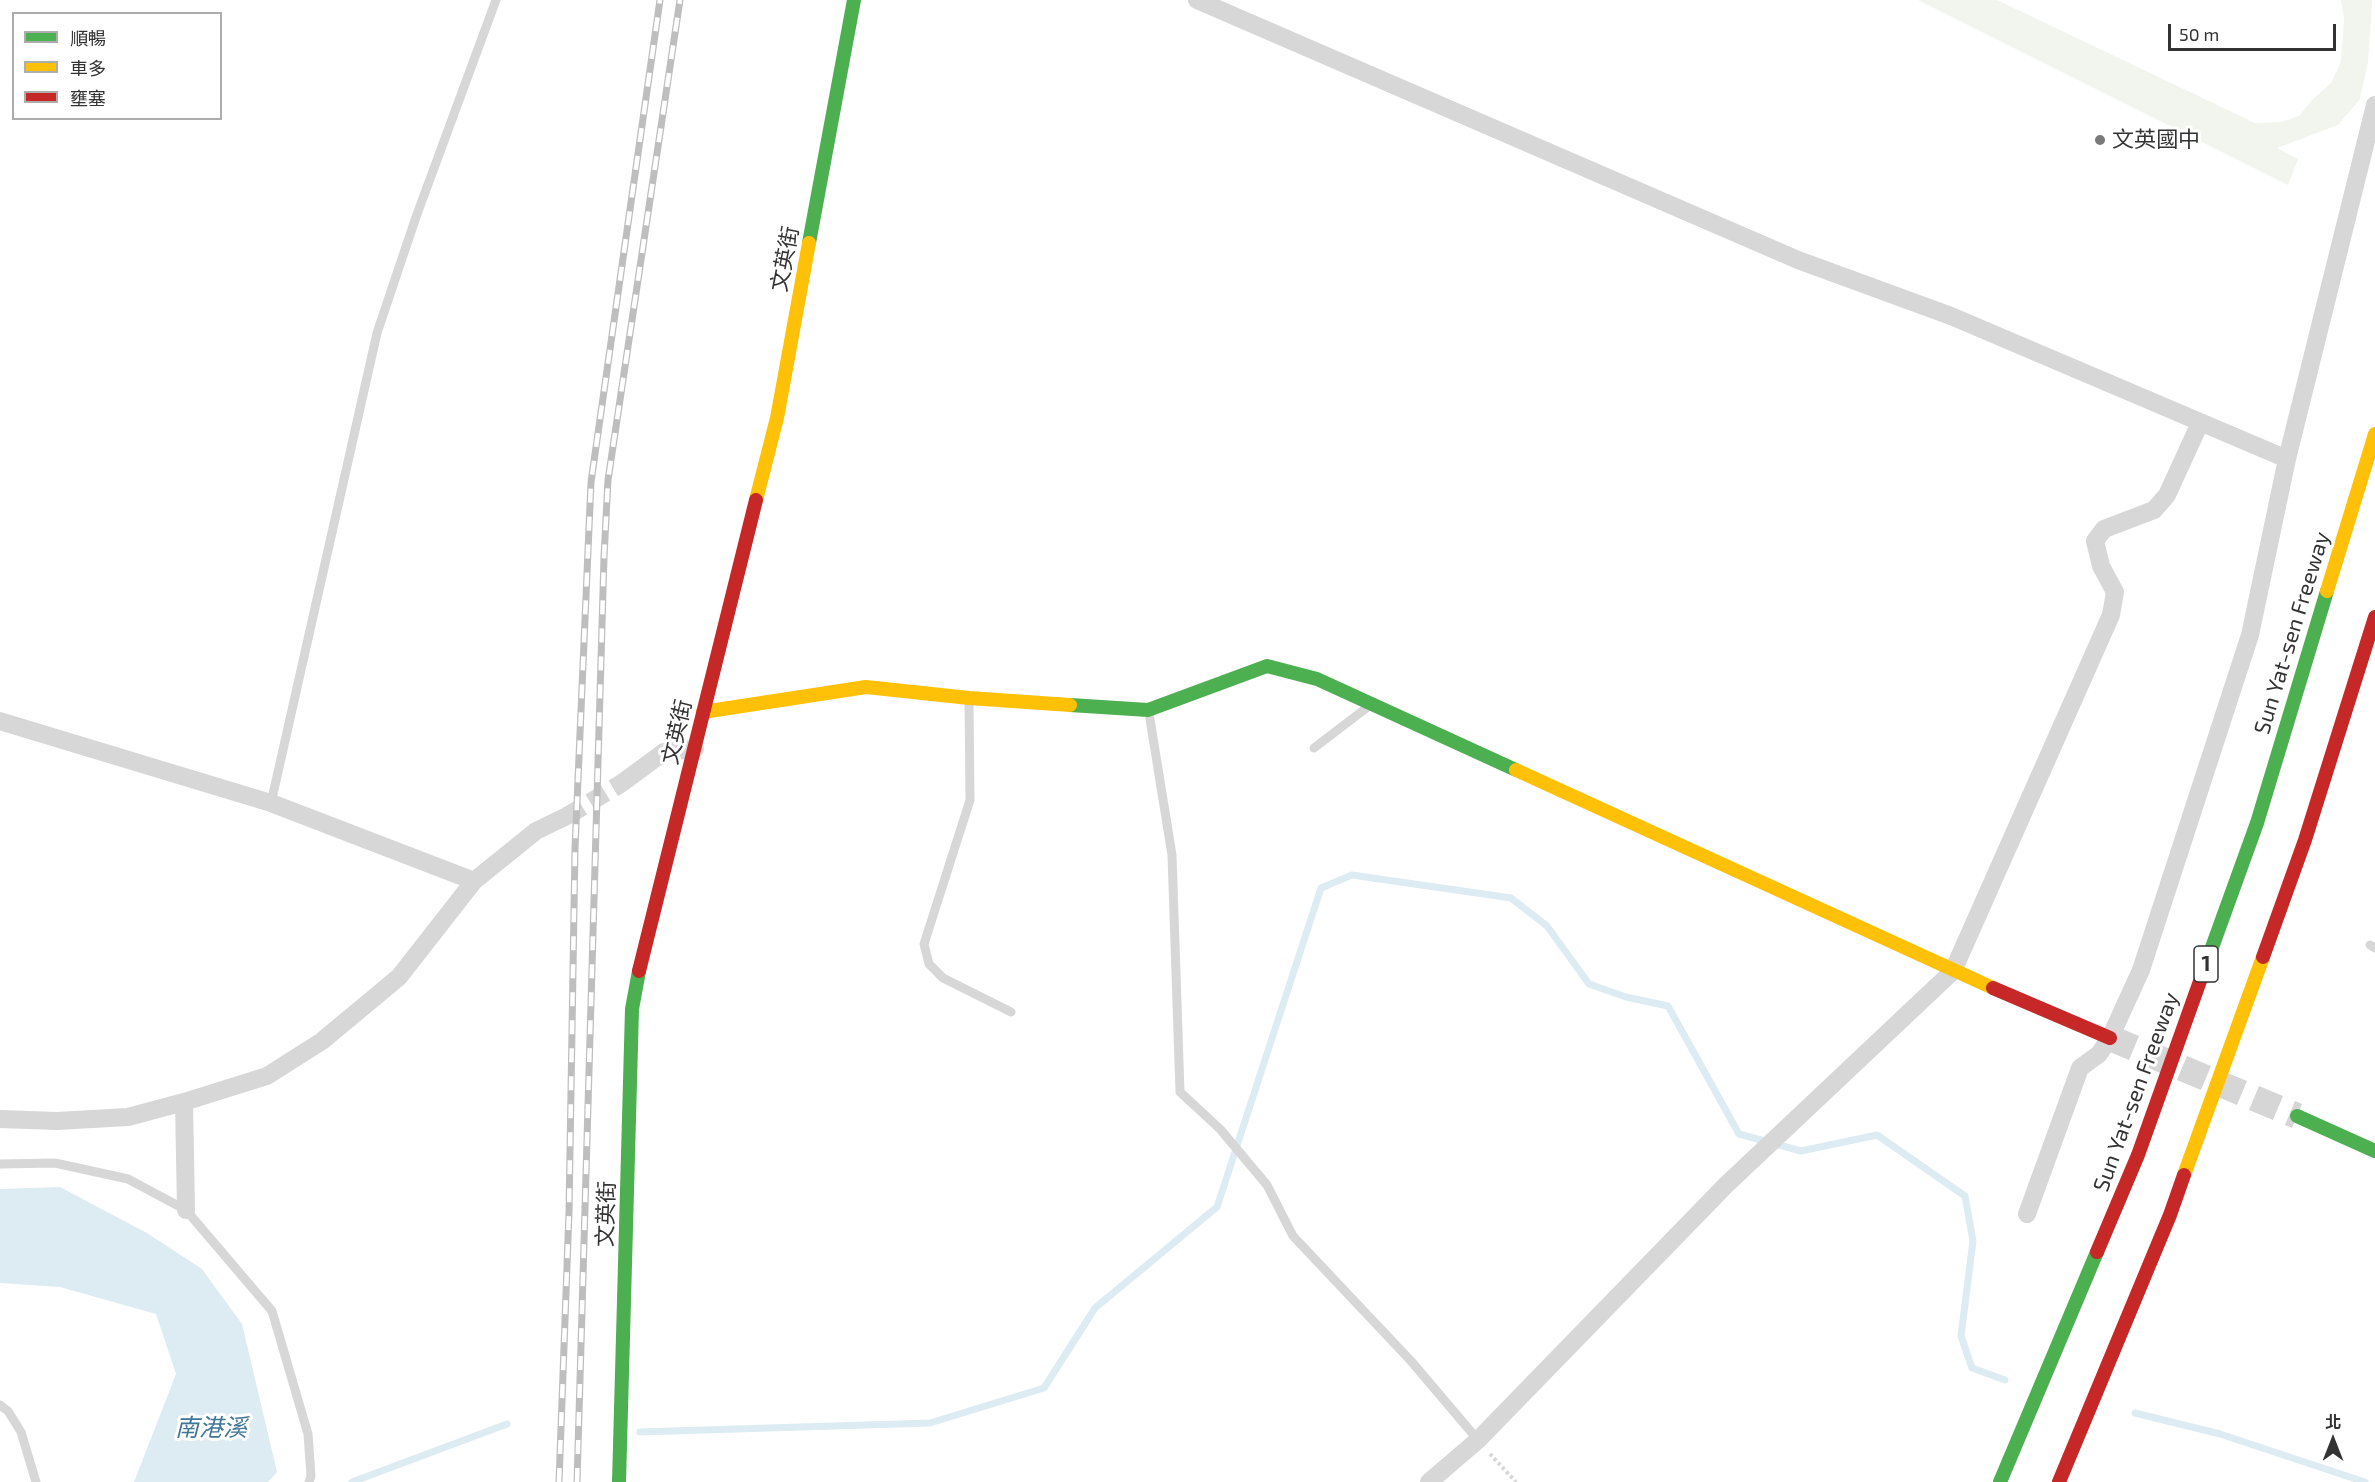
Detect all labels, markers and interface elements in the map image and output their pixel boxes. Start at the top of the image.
legend [12,12,222,120]
scale bar [2171,12,2339,50]
text: 50 m [2179,23,2219,45]
text: 順暢 [70,27,106,49]
text: 車多 [70,57,106,79]
text: 壅塞 [70,87,106,109]
place label: 文英國中 [2112,127,2200,153]
marker: 文英國中 [2093,133,2107,147]
street label: 文英街 [766,224,804,294]
street label: Sun Yat-sen Freeway [2249,529,2335,737]
street label: 文英街 [657,697,697,767]
road number: 1 [2194,946,2218,982]
street label: Sun Yat-sen Freeway [2088,989,2184,1195]
street label: 文英街 [592,1181,620,1247]
north arrow [2303,1410,2363,1470]
text: 北 [2325,1412,2341,1431]
water label: 南港溪 [175,1414,247,1442]

